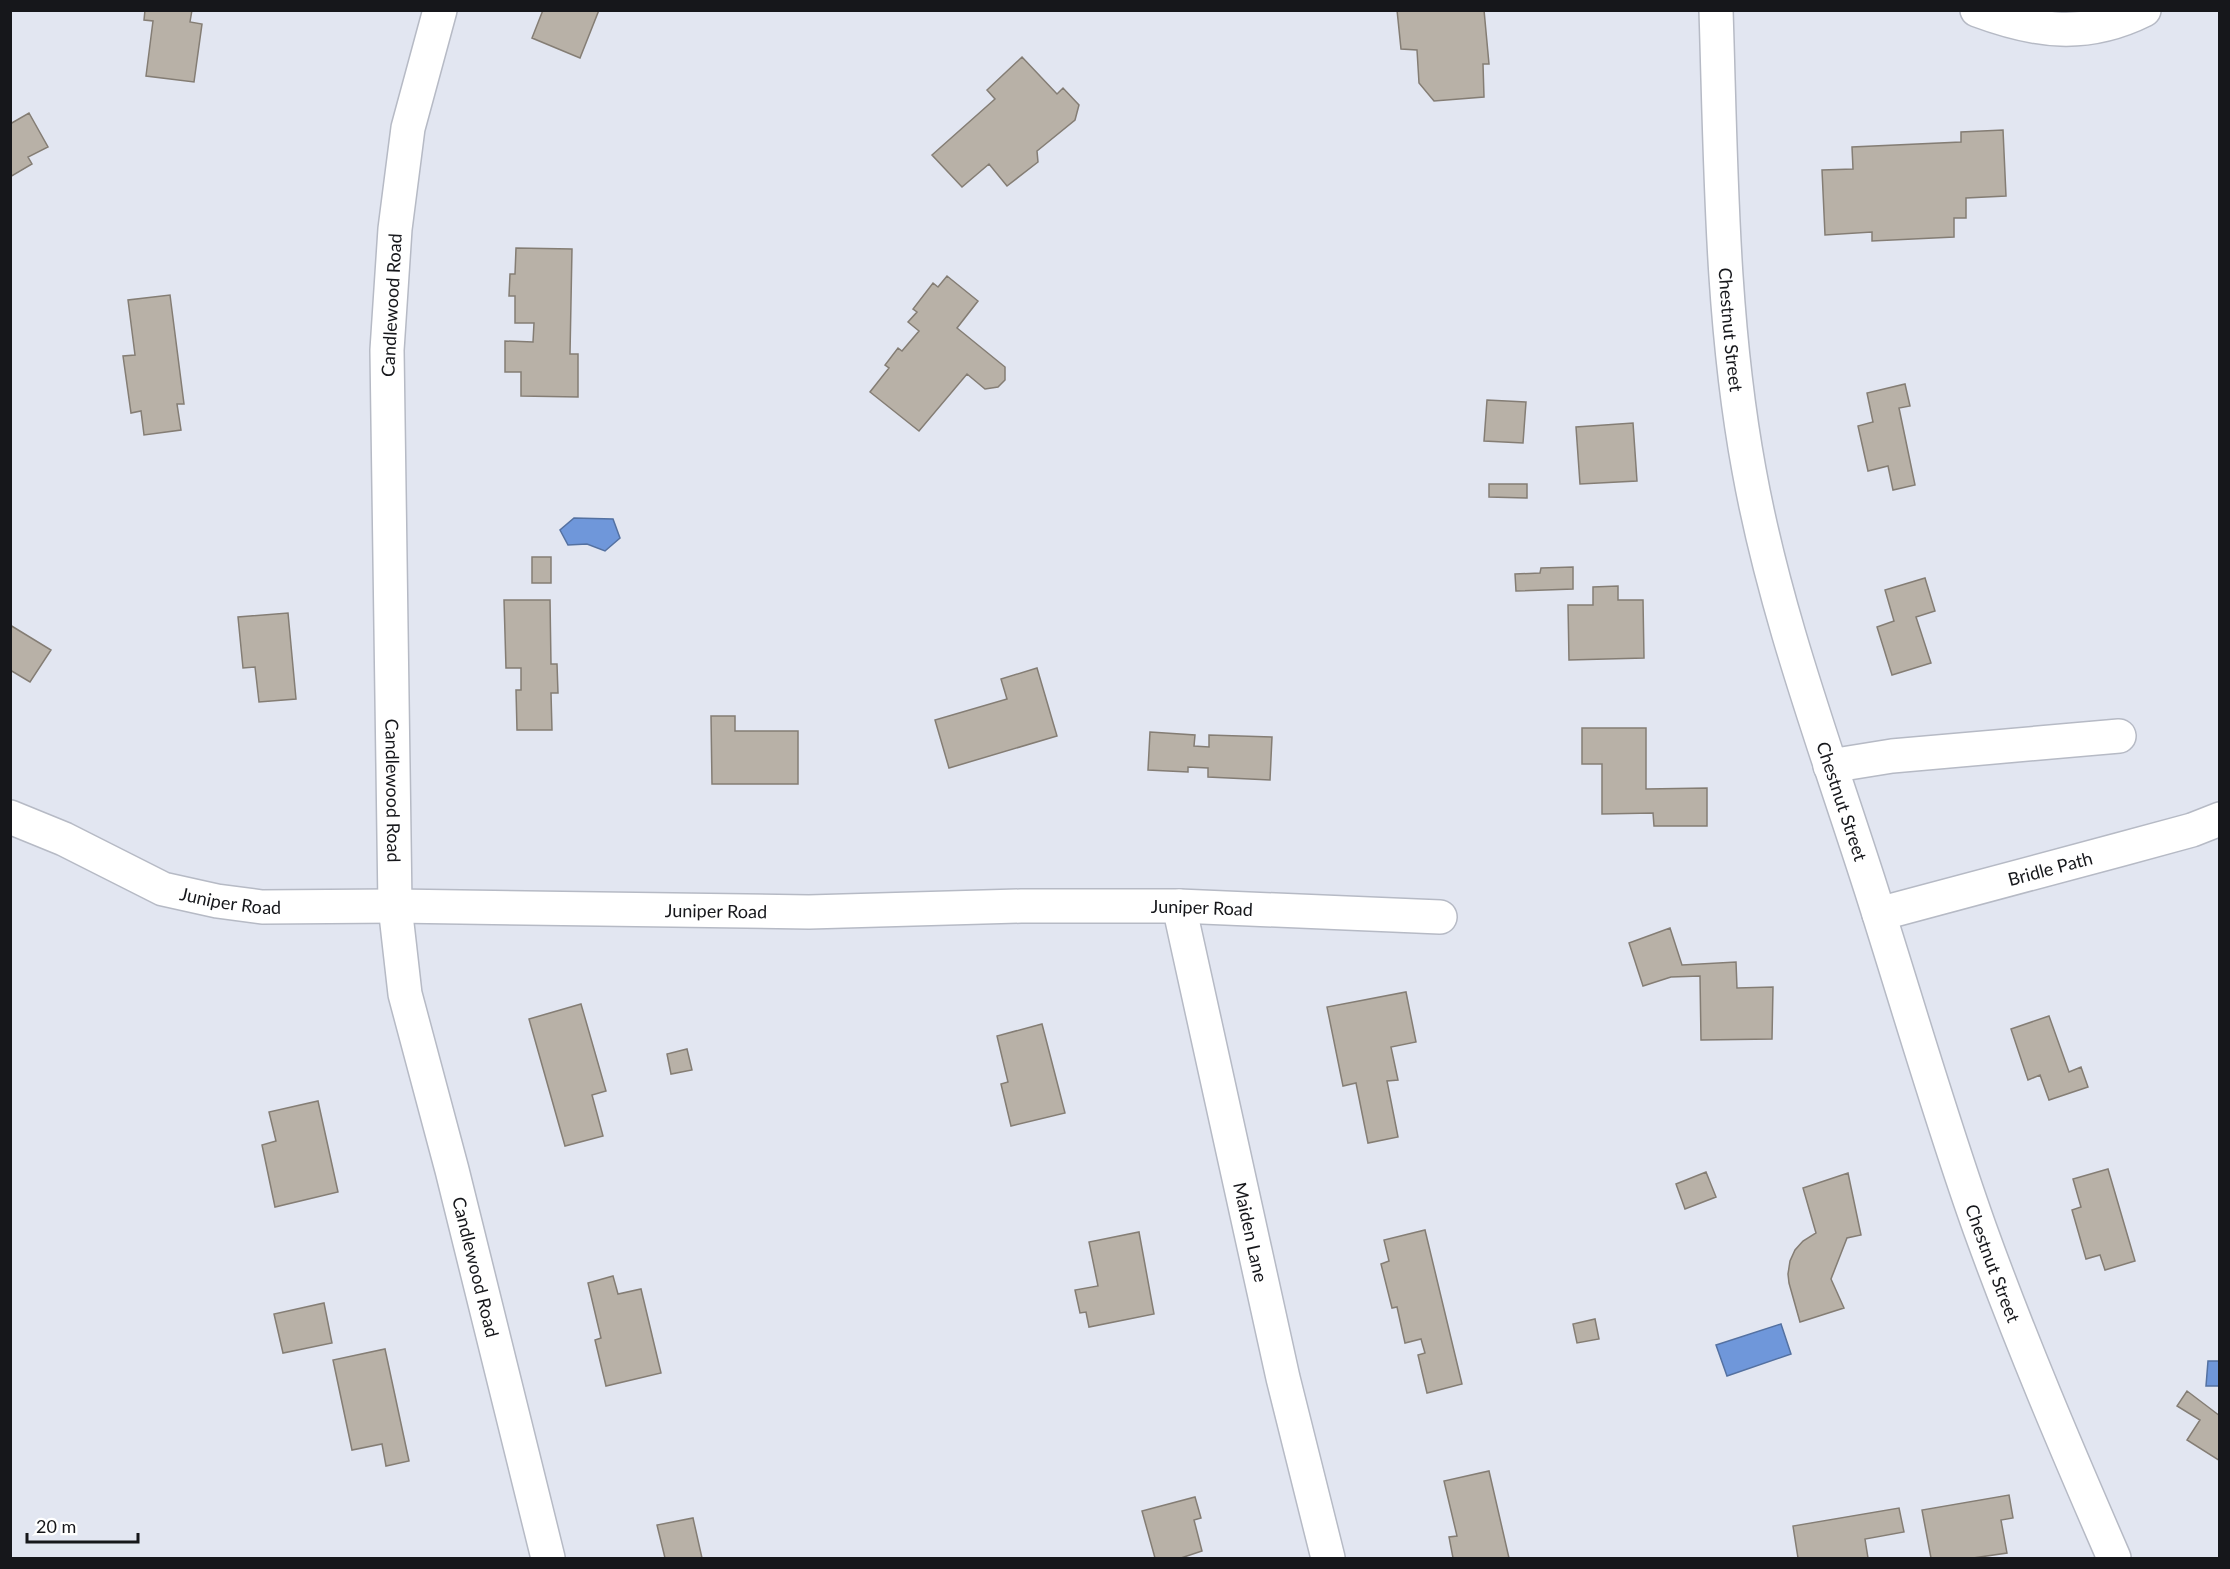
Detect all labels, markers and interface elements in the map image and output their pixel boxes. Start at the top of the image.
street label: Candlewood Road [376,233,406,377]
street label: Chestnut Street [1714,267,1748,393]
street label: Candlewood Road [381,718,405,863]
street label: Chestnut Street [1812,739,1872,864]
street label: Bridle Path [2005,846,2095,890]
street label: Juniper Road [178,882,281,918]
street label: Juniper Road [1151,895,1253,920]
street label: Juniper Road [665,899,767,922]
street label: Maiden Lane [1229,1180,1273,1284]
street label: Candlewood Road [448,1194,504,1339]
street label: Chestnut Street [1961,1201,2025,1326]
scale bar [27,1506,138,1544]
text: 20 m [36,1515,76,1537]

